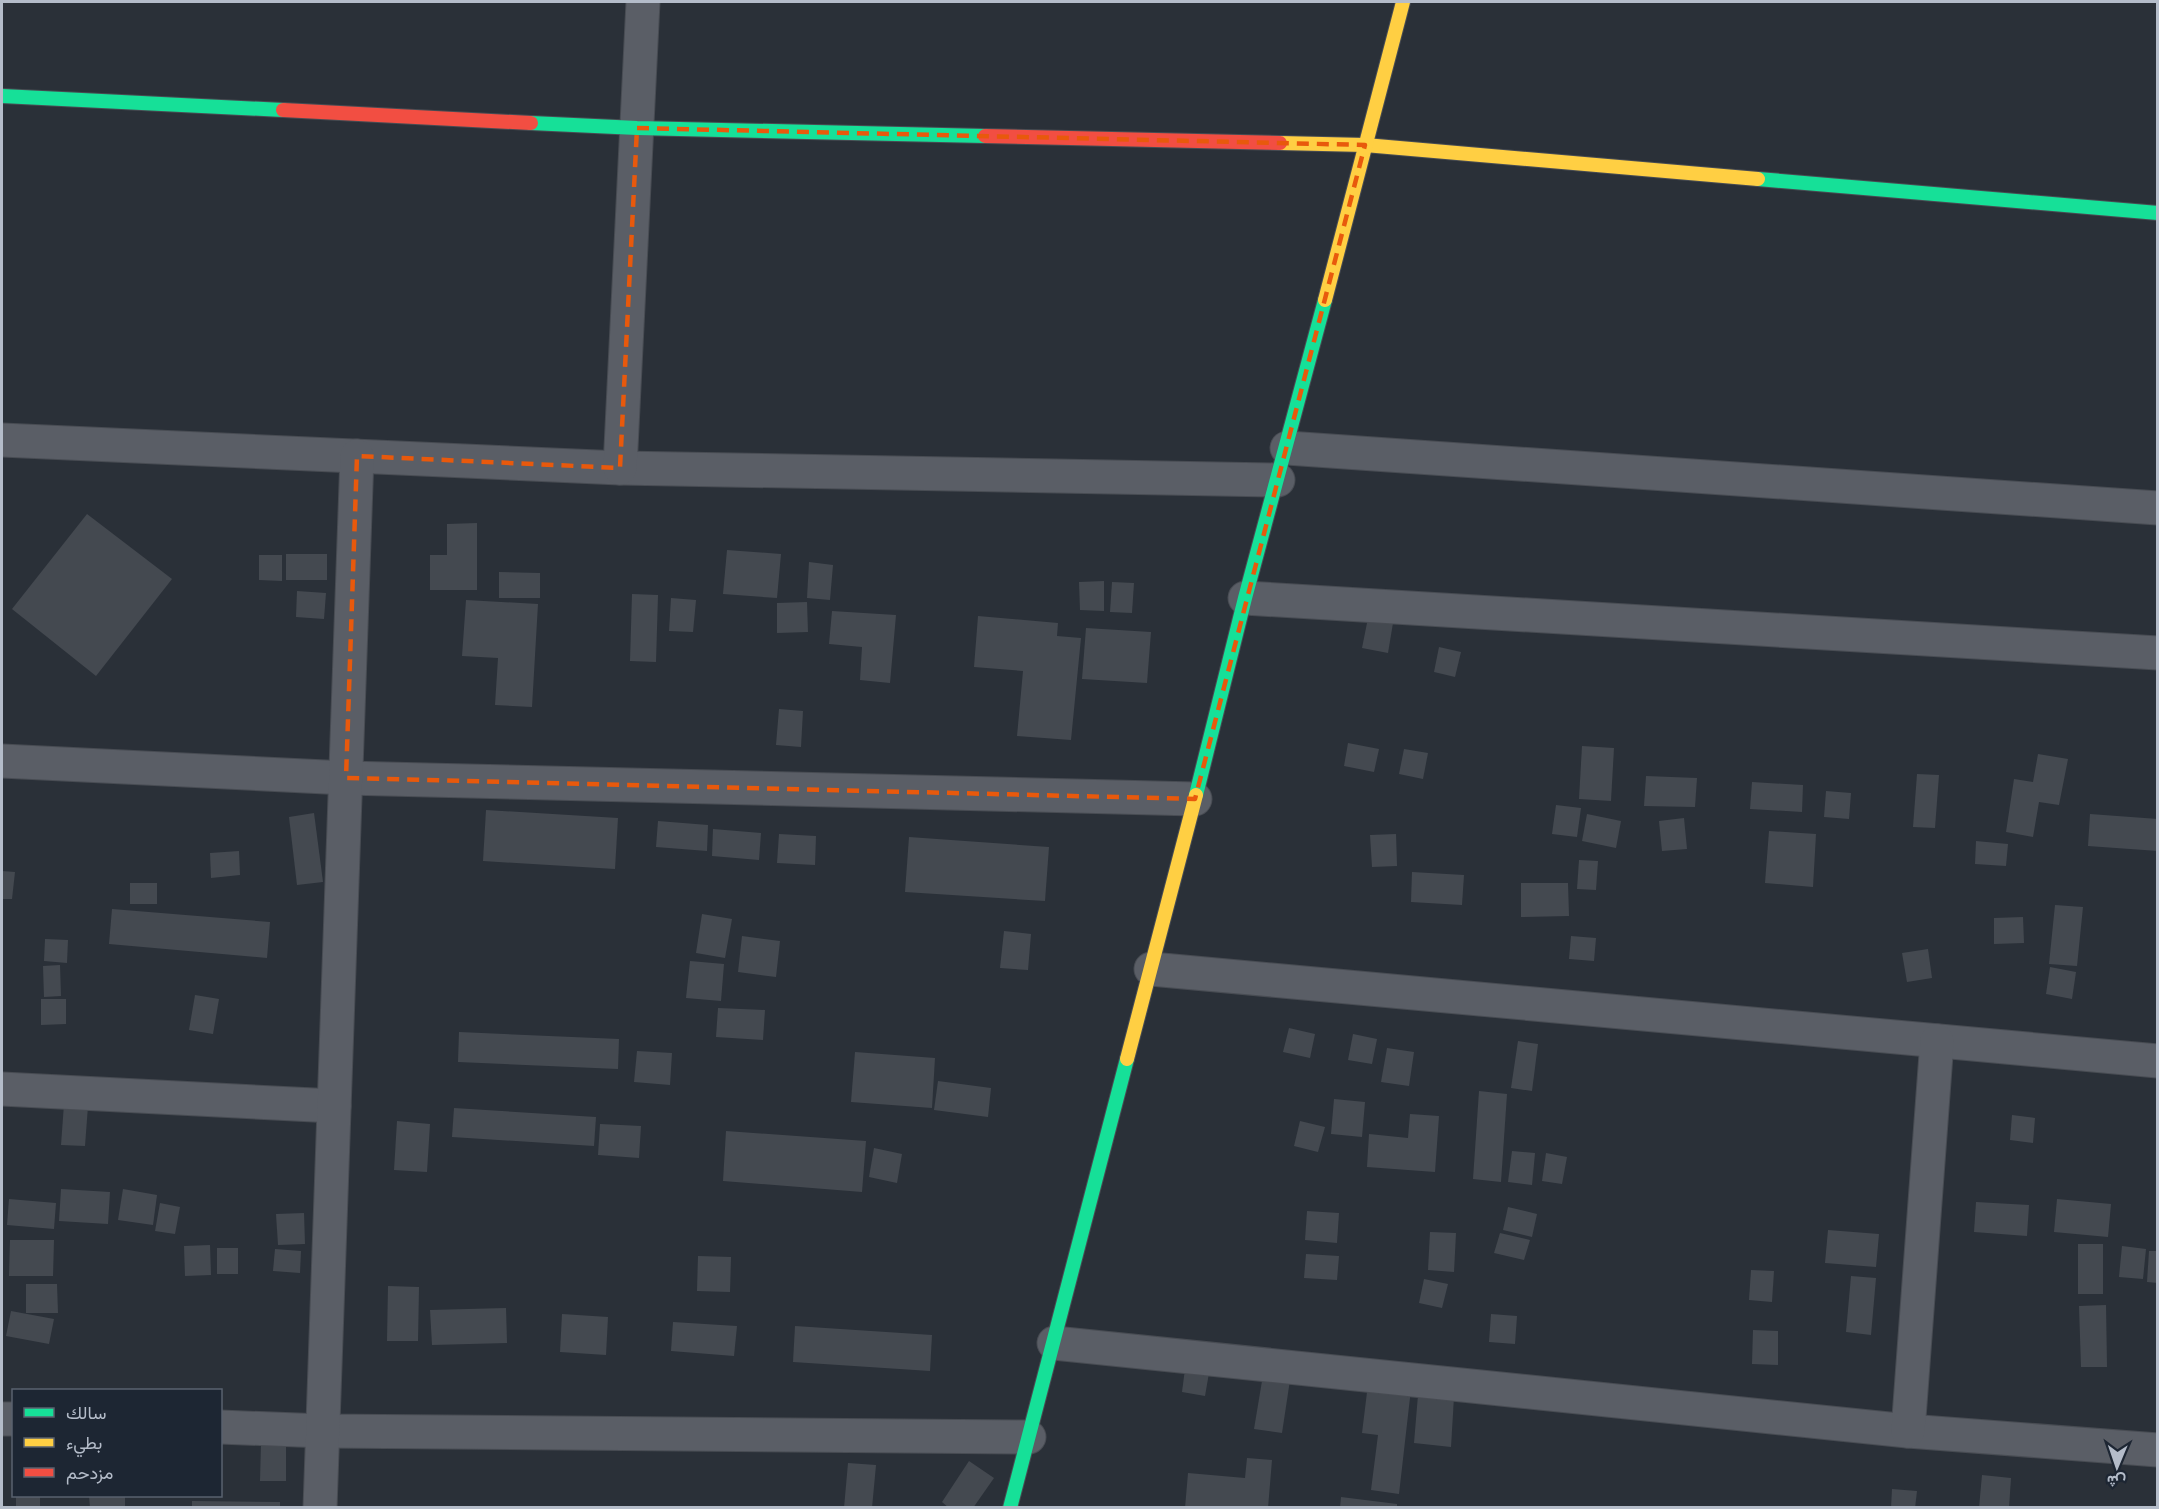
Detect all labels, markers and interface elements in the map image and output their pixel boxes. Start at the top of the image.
legend [12,1389,222,1497]
text: سالك [66,1402,106,1424]
text: بطيء [66,1432,102,1458]
north arrow [2087,1437,2147,1497]
text: مزدحم [66,1462,113,1485]
text: ش [2107,1471,2126,1491]

